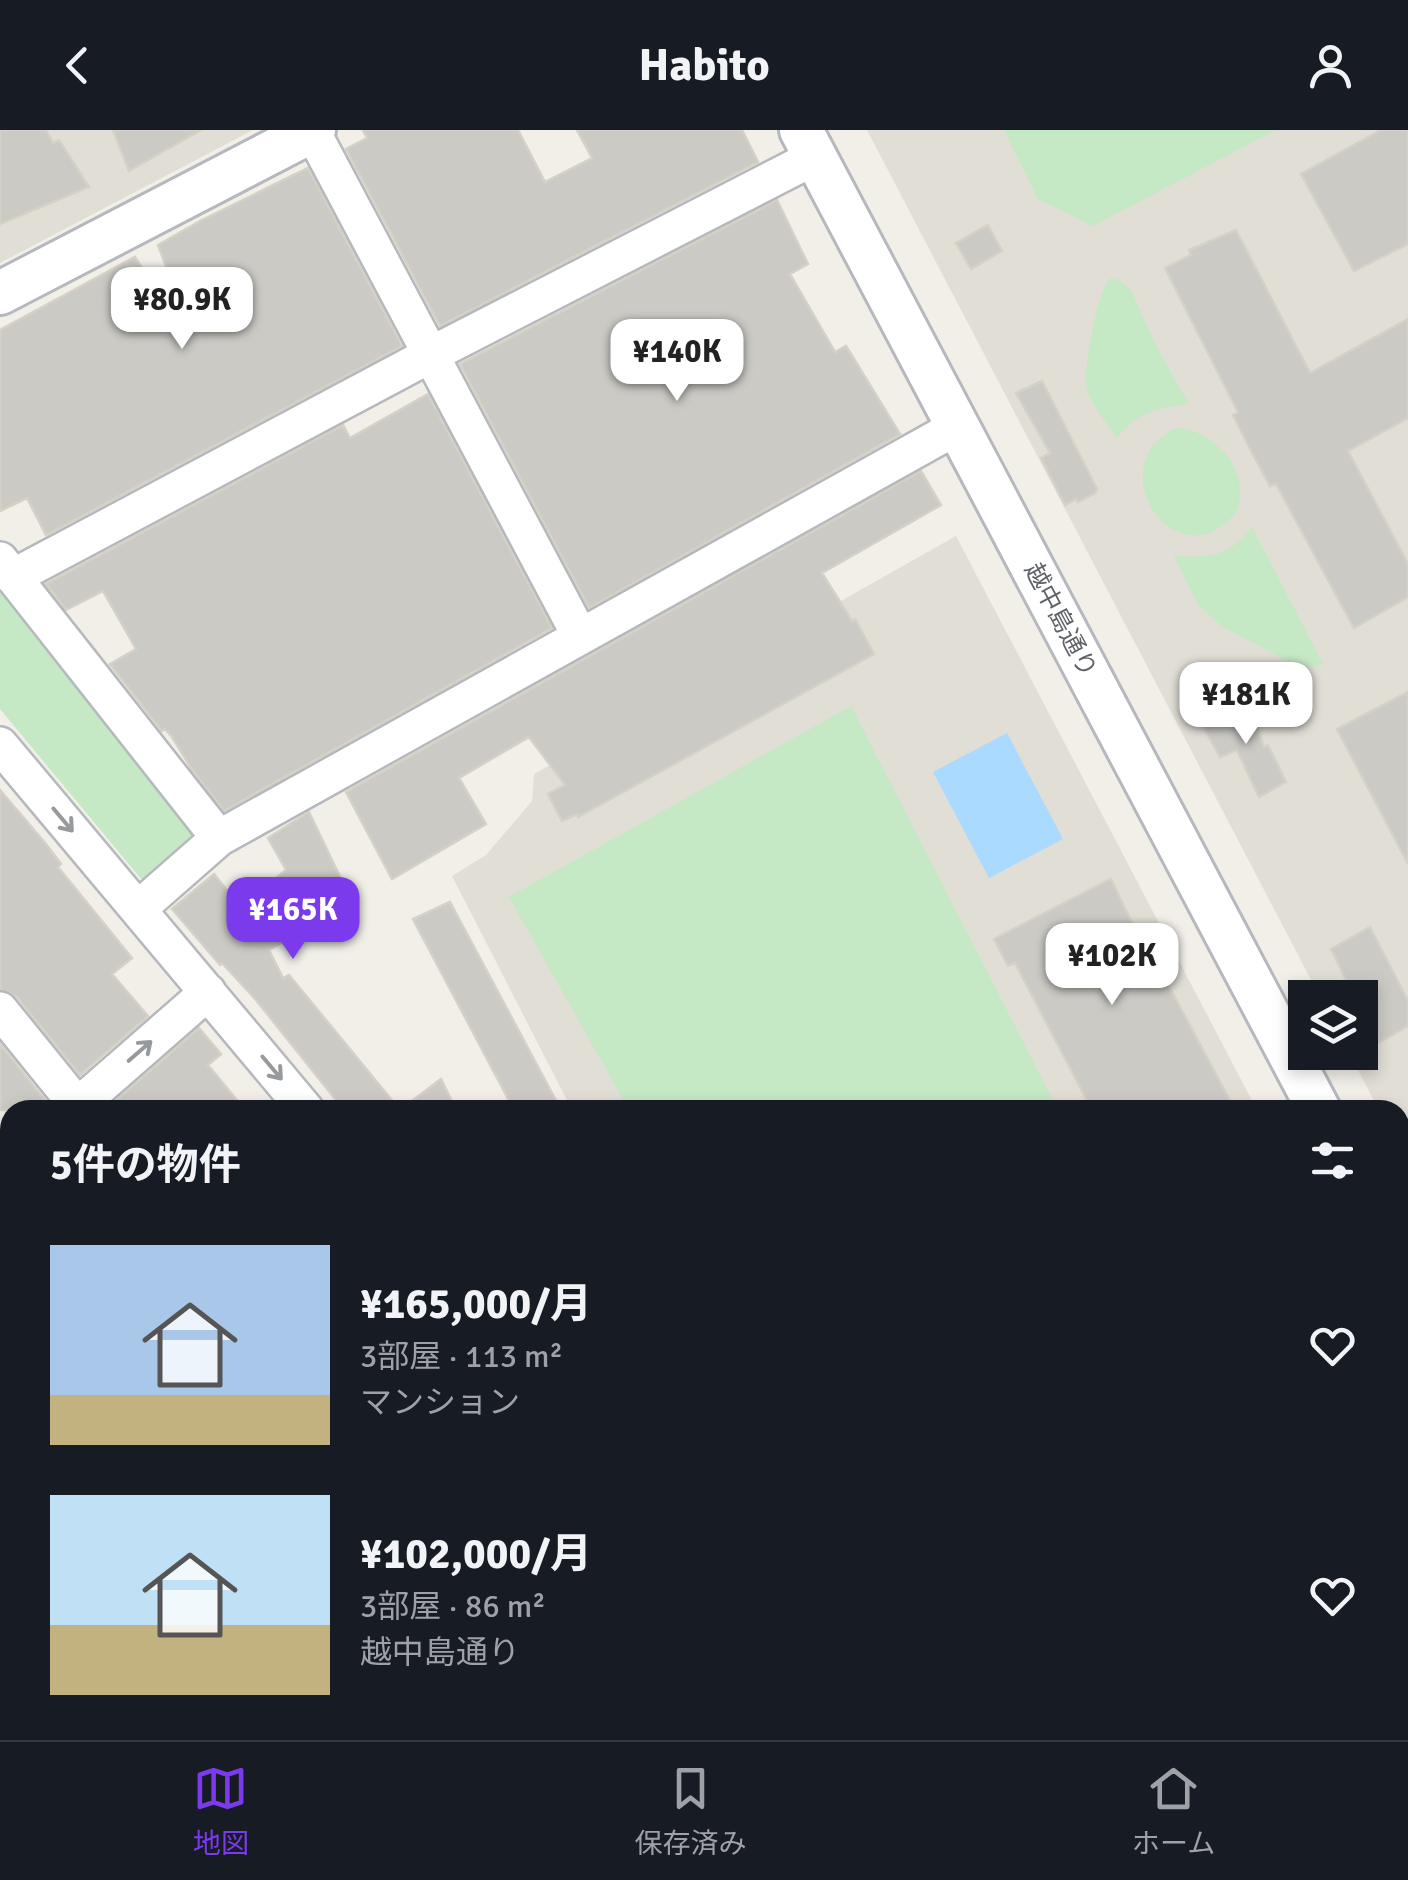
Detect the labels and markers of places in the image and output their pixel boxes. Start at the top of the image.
pin: ¥80.9K [101,267,263,352]
pin: ¥140K [607,319,747,404]
pin: ¥181K [1176,662,1316,747]
pin: ¥165K [223,877,363,962]
pin: ¥102K [1042,923,1182,1008]

